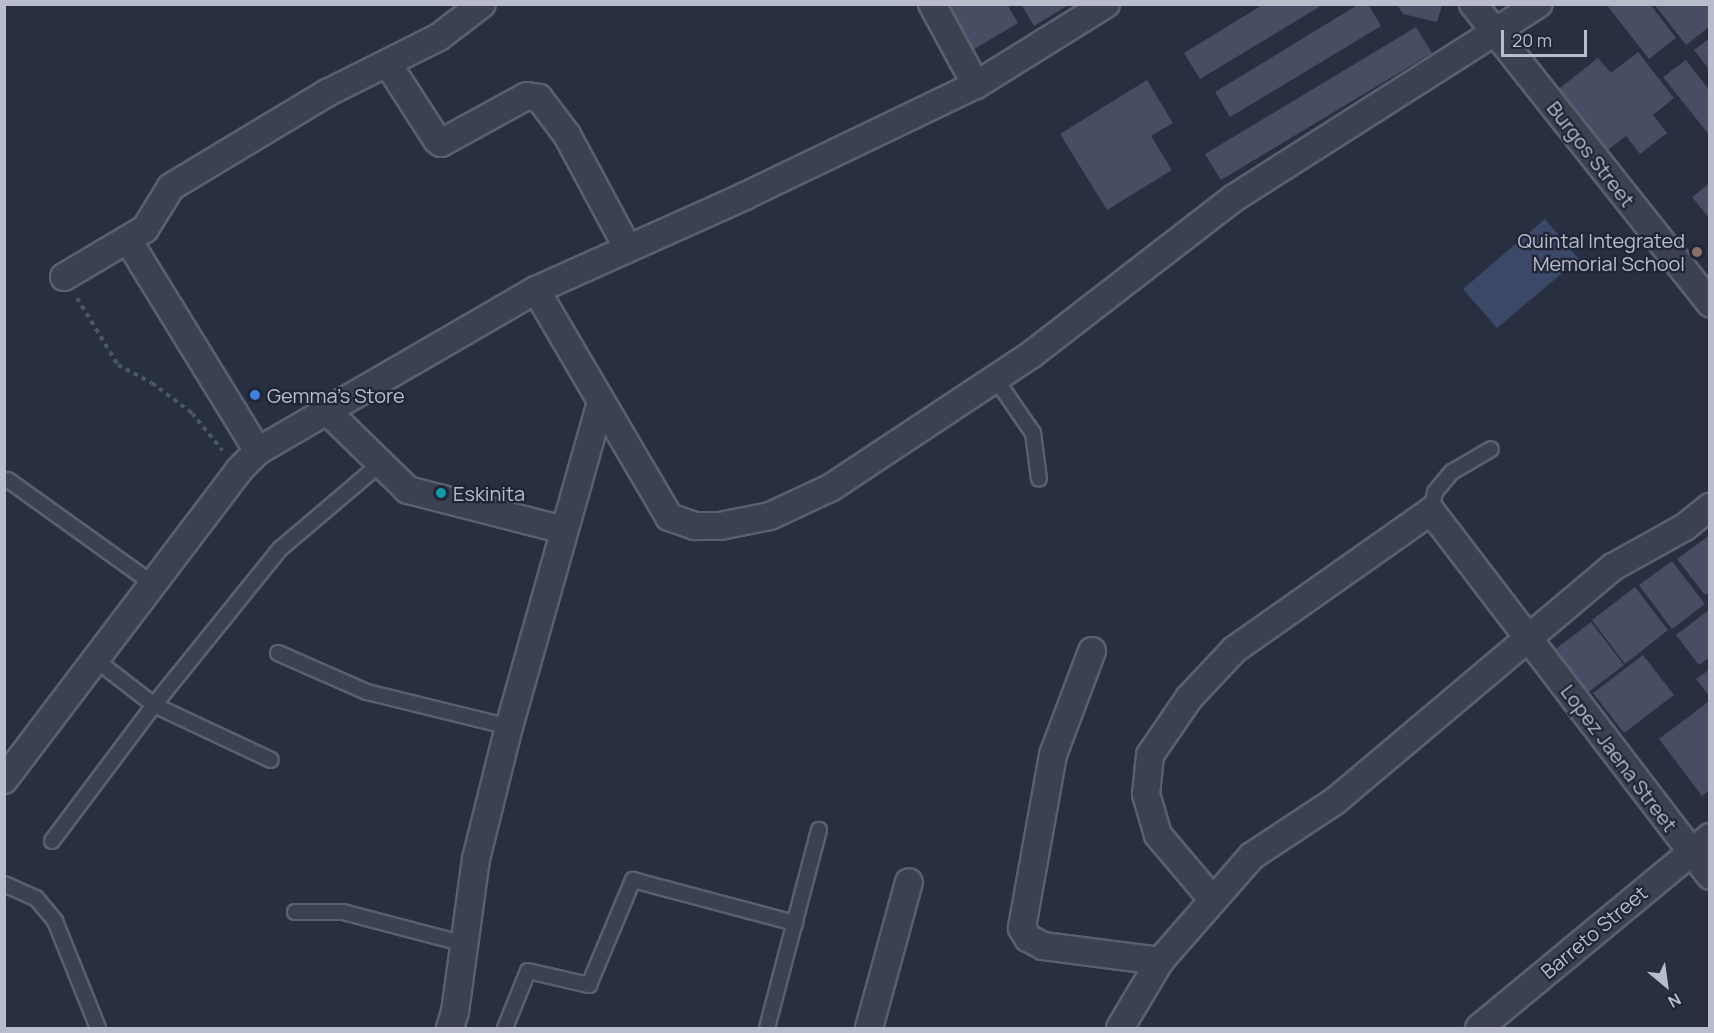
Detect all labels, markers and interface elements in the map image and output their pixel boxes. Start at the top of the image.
scale bar [1504,18,1590,56]
text: 20 m [1512,28,1552,52]
street label: Burgos Street [1542,96,1640,212]
place label: Quintal Integrated Memorial School [1518,228,1685,275]
marker: Quintal Integrated Memorial School [1690,245,1704,259]
place label: Gemma's Store [267,383,405,407]
marker: Gemma's Store [248,388,262,402]
place label: Eskinita [453,481,525,505]
marker: Eskinita [434,486,448,500]
street label: Lopez Jaena Street [1556,680,1682,836]
street label: Barreto Street [1536,881,1652,983]
north arrow [1636,955,1696,1015]
text: N [1664,988,1685,1013]

